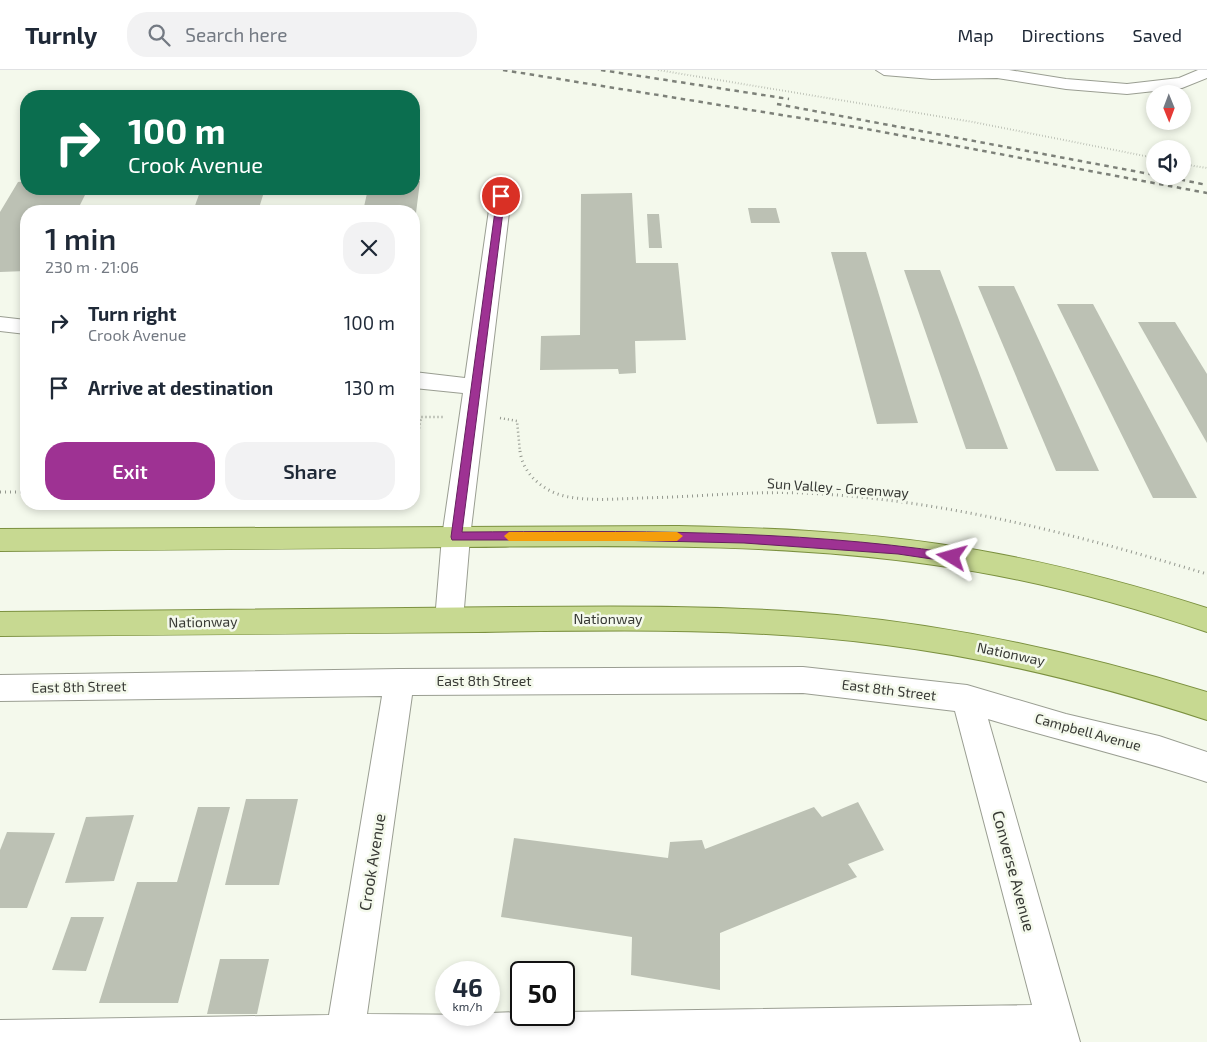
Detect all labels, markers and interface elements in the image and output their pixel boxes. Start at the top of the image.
search box [127,12,477,57]
text: Turnly [25,20,97,49]
icon: search [145,21,173,49]
text: Search here [185,23,287,46]
text: Map [957,24,994,46]
text: Directions [1022,24,1105,46]
text: Saved [1133,24,1182,46]
north arrow [1146,85,1191,130]
map controls [1146,85,1191,185]
text: 100 m [128,109,226,151]
icon: right [45,110,110,175]
button: sound [1146,140,1191,185]
text: Crook Avenue [128,151,263,177]
pin [480,175,522,217]
icon: arrive [487,182,515,210]
text: 1 min [45,220,116,256]
button: close [343,222,395,274]
text: 230 m · 21:06 [45,257,139,276]
text: Turn right [88,302,176,325]
icon: right [45,309,73,337]
text: 100 m [344,311,395,334]
text: Crook Avenue [88,325,186,344]
icon: arrive [45,374,73,402]
text: Arrive at destination [88,376,273,399]
text: 130 m [345,376,395,399]
button: Exit [45,442,215,500]
button: Share [225,442,395,500]
street label: Sun Valley - Greenway [767,474,910,501]
position arrow [925,530,977,582]
street label: Nationway [573,610,643,627]
street label: Nationway [168,612,238,631]
street label: Nationway [976,638,1047,669]
street label: East 8th Street [436,672,532,689]
street label: East 8th Street [841,675,937,704]
street label: East 8th Street [31,677,127,696]
street label: Campbell Avenue [1033,709,1143,754]
street label: Converse Avenue [989,808,1040,933]
street label: Crook Avenue [354,812,389,912]
speed limit sign: 50 [510,961,575,1026]
text: 46 [452,972,483,1002]
text: km/h [453,999,482,1013]

